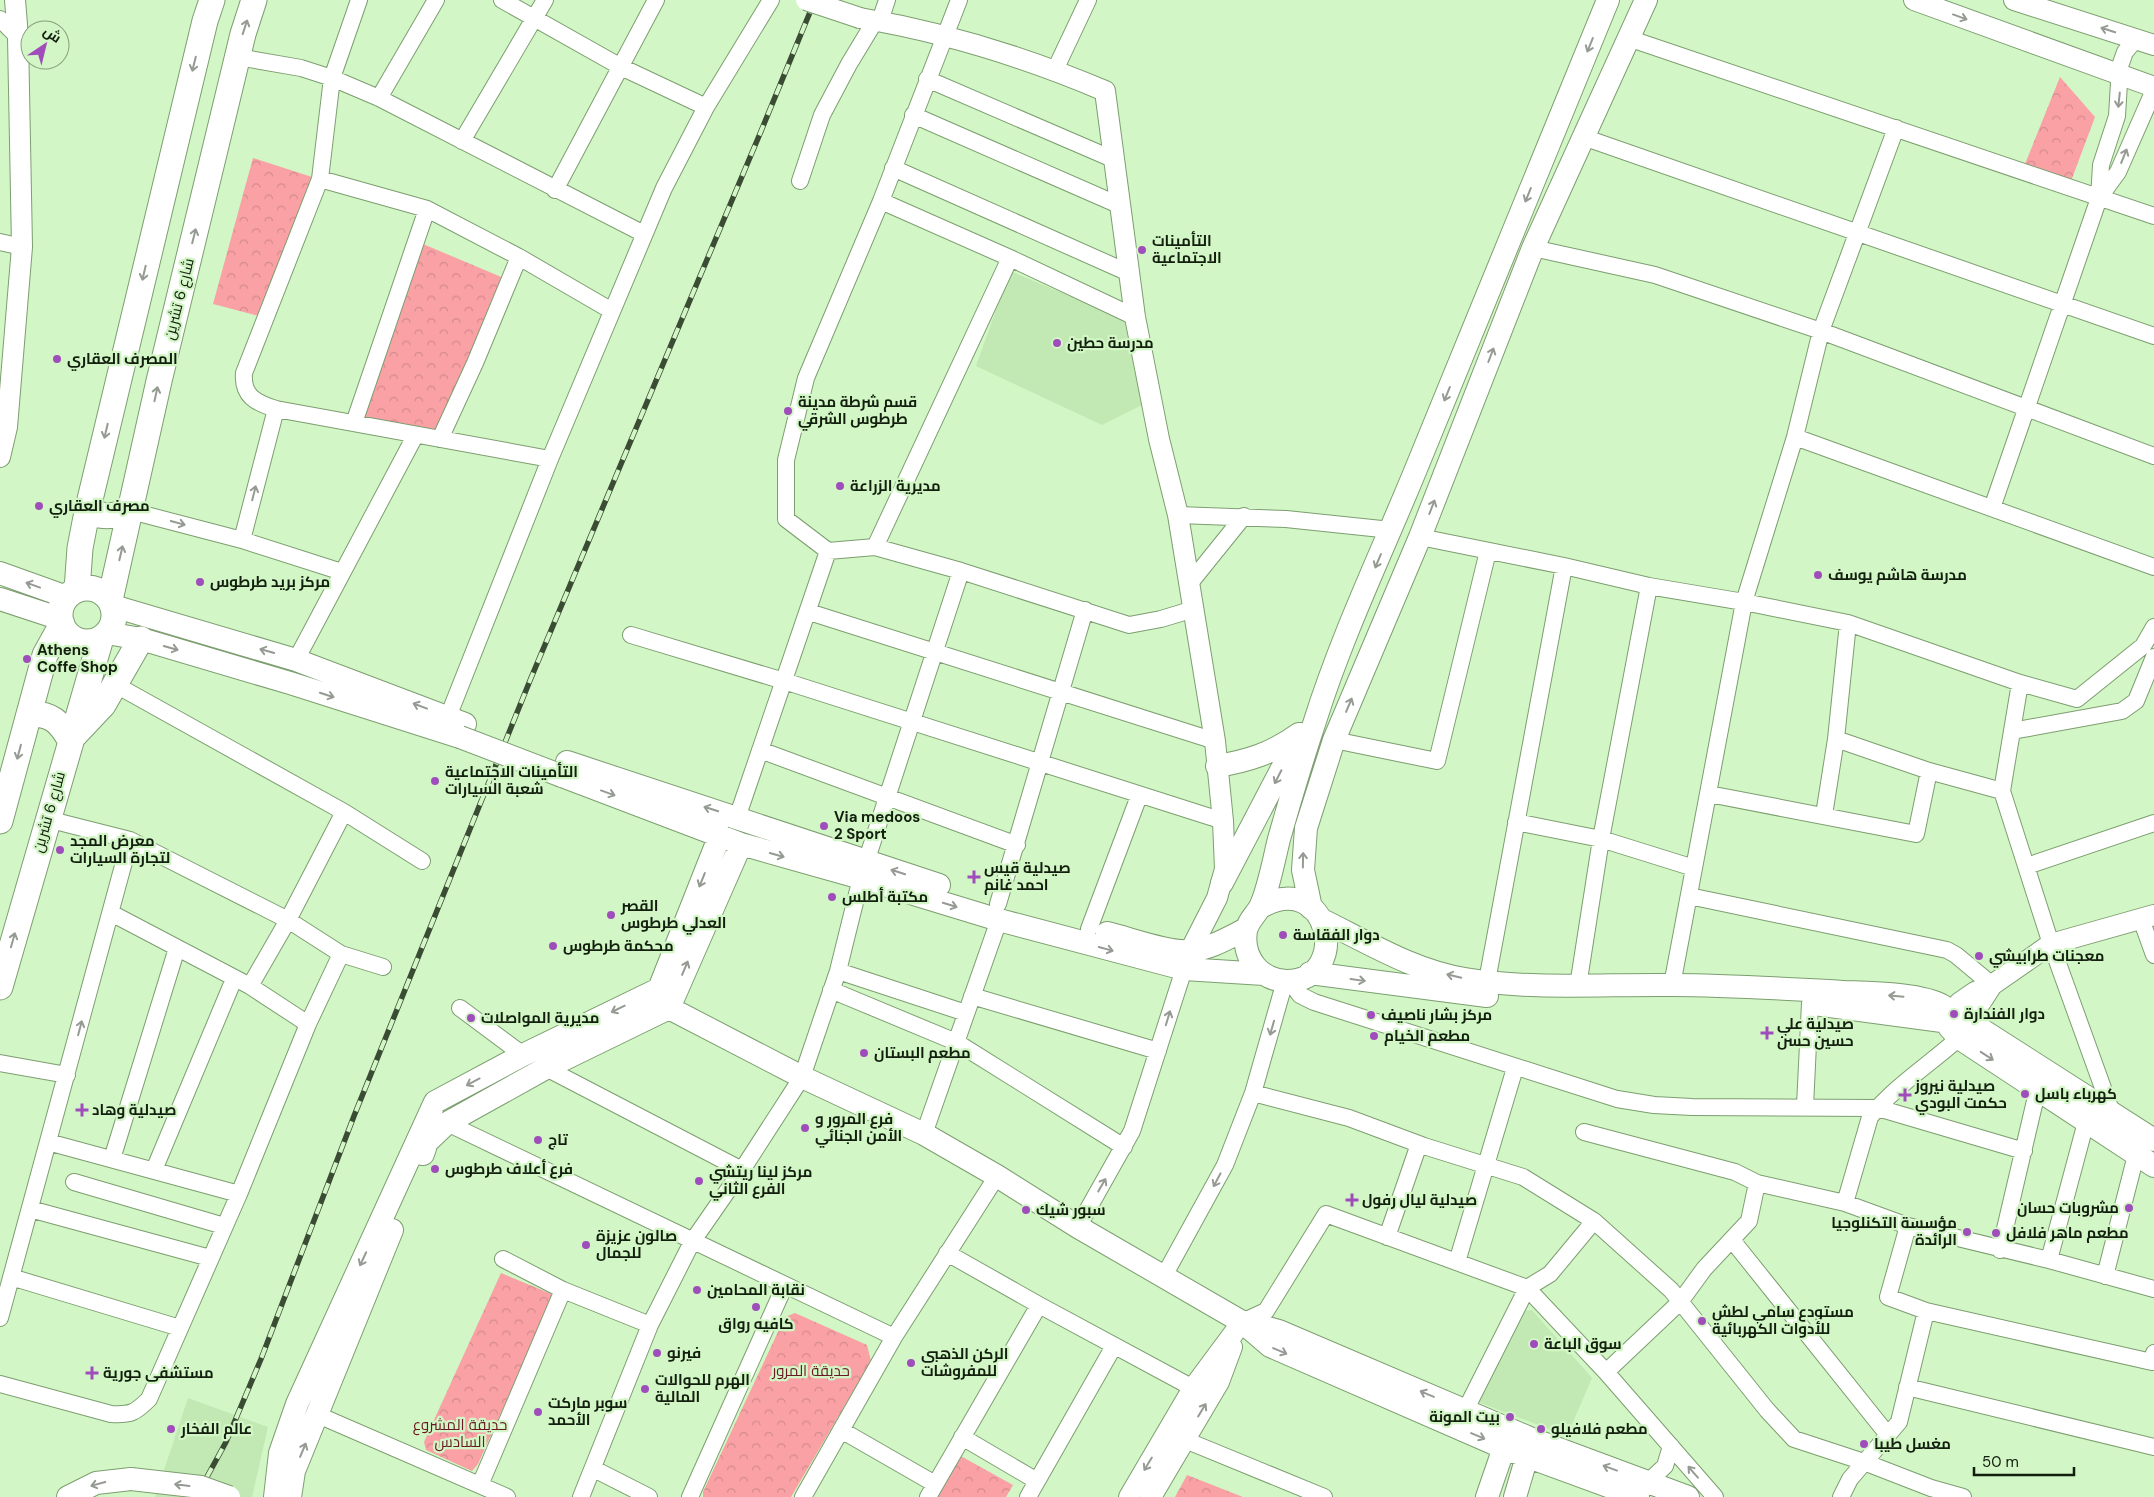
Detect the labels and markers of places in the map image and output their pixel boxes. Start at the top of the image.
place label: التأمينات الاجتماعية [1152,231,1222,268]
marker: التأمينات الاجتماعية [1136,244,1148,256]
place label: مدرسة حطين [1067,333,1154,353]
marker: مدرسة حطين [1051,337,1063,349]
place label: المصرف العقاري [67,349,178,371]
marker: المصرف العقاري [51,353,63,365]
place label: قسم شرطة مدينة طرطوس الشرقي [798,392,917,431]
marker: قسم شرطة مدينة طرطوس الشرقي [782,405,794,417]
place label: مديرية الزراعة [850,476,941,496]
marker: مديرية الزراعة [834,480,846,492]
place label: مصرف العقاري [49,496,150,518]
marker: مصرف العقاري [33,500,45,512]
place label: مدرسة هاشم يوسف [1828,565,1967,585]
marker: مدرسة هاشم يوسف [1812,569,1824,581]
place label: مركز بريد طرطوس [210,572,330,592]
marker: مركز بريد طرطوس [194,576,206,588]
place label: Athens Coffe Shop [37,640,118,677]
marker: Athens Coffe Shop [21,653,33,665]
place label: التأمينات الاجتماعية شعبة السيارات [445,762,578,799]
marker: التأمينات الاجتماعية شعبة السيارات [429,775,441,787]
place label: Via medoos 2 Sport [834,807,920,844]
marker: Via medoos 2 Sport [818,820,830,832]
place label: معرض المجد لتجارة السيارات [70,831,170,868]
marker: معرض المجد لتجارة السيارات [54,844,66,856]
place label: صيدلية قيس احمد غانم [984,858,1071,895]
marker: صيدلية قيس احمد غانم [968,871,980,883]
place label: مكتبة أطلس [842,887,928,907]
marker: مكتبة أطلس [826,891,838,903]
place label: القصر العدلي طرطوس [620,896,726,935]
marker: القصر العدلي طرطوس [605,909,617,921]
place label: دوار الفقاسة [1293,925,1380,945]
marker: دوار الفقاسة [1277,929,1289,941]
place label: محكمة طرطوس [563,936,674,956]
marker: محكمة طرطوس [547,940,559,952]
place label: معجنات طرابيشي [1989,946,2104,968]
marker: معجنات طرابيشي [1973,950,1985,962]
place label: دوار الفندارة [1964,1004,2045,1024]
place label: مركز بشار ناصيف [1381,1005,1492,1025]
place label: مديرية المواصلات [481,1008,599,1028]
marker: دوار الفندارة [1948,1008,1960,1020]
marker: مركز بشار ناصيف [1365,1009,1377,1021]
marker: مديرية المواصلات [465,1012,477,1024]
place label: صيدلية علي حسين حسن [1777,1014,1854,1051]
place label: مطعم الخيام [1384,1026,1470,1046]
marker: صيدلية علي حسين حسن [1761,1027,1773,1039]
marker: مطعم الخيام [1368,1030,1380,1042]
place label: مطعم البستان [874,1043,971,1063]
marker: مطعم البستان [858,1047,870,1059]
place label: صيدلية نيروز حكمت البودي [1914,1076,2007,1115]
place label: كهرباء باسل [2035,1084,2117,1104]
marker: كهرباء باسل [2019,1088,2031,1100]
marker: صيدلية نيروز حكمت البودي [1899,1089,1911,1101]
place label: صيدلية وهاد [92,1100,176,1120]
marker: صيدلية وهاد [76,1104,88,1116]
place label: فرع المرور و الأمن الجنائي [815,1109,902,1148]
marker: فرع المرور و الأمن الجنائي [799,1122,811,1134]
place label: تاج [548,1130,568,1150]
marker: تاج [532,1134,544,1146]
place label: فرع أعلاف طرطوس [445,1159,573,1179]
place label: مركز لينا ريتشي الفرع الثاني [709,1162,812,1201]
marker: فرع أعلاف طرطوس [429,1163,441,1175]
marker: مركز لينا ريتشي الفرع الثاني [693,1175,705,1187]
place label: صيدلية ليال رفول [1362,1190,1477,1210]
marker: صيدلية ليال رفول [1346,1194,1358,1206]
place label: مشروبات حسان [2017,1198,2119,1218]
place label: سبور شيك [1036,1200,1106,1220]
marker: مشروبات حسان [2123,1202,2135,1214]
marker: سبور شيك [1020,1204,1032,1216]
place label: مؤسسة التكنلوجيا الرائدة [1831,1213,1957,1250]
place label: مطعم ماهر فلافل [2006,1223,2129,1243]
place label: صالون عزيزة للجمال [596,1226,677,1263]
marker: مؤسسة التكنلوجيا الرائدة [1961,1226,1973,1238]
marker: مطعم ماهر فلافل [1990,1227,2002,1239]
marker: صالون عزيزة للجمال [580,1239,592,1251]
place label: نقابة المحامين [707,1280,805,1300]
marker: نقابة المحامين [691,1284,703,1296]
marker: كافيه رواق [750,1301,762,1313]
place label: مستودع سامي لطش للأدوات الكهربائية [1712,1302,1854,1339]
place label: كافيه رواق [718,1314,794,1334]
marker: مستودع سامي لطش للأدوات الكهربائية [1696,1315,1708,1327]
place label: سوق الباعة [1544,1334,1622,1354]
marker: سوق الباعة [1528,1338,1540,1350]
place label: فيرنو [667,1343,701,1363]
place label: الركن الذهبي للمفروشات [921,1344,1008,1381]
marker: فيرنو [651,1347,663,1359]
marker: الركن الذهبي للمفروشات [905,1357,917,1369]
place label: مستشفى جورية [103,1363,214,1383]
marker: مستشفى جورية [85,1366,99,1380]
place label: الهرم للحوالات المالية [655,1370,750,1407]
marker: الهرم للحوالات المالية [639,1383,651,1395]
place label: سوبر ماركت الأحمد [548,1393,628,1430]
marker: سوبر ماركت الأحمد [532,1406,544,1418]
place label: بيت المونة [1429,1407,1500,1427]
marker: بيت المونة [1504,1411,1516,1423]
place label: عالم الفخار [180,1419,252,1439]
place label: مطعم فلافيلو [1551,1419,1648,1439]
marker: عالم الفخار [165,1423,177,1435]
marker: مطعم فلافيلو [1535,1423,1547,1435]
place label: مغسل طيبا [1874,1434,1951,1454]
marker: مغسل طيبا [1858,1438,1870,1450]

